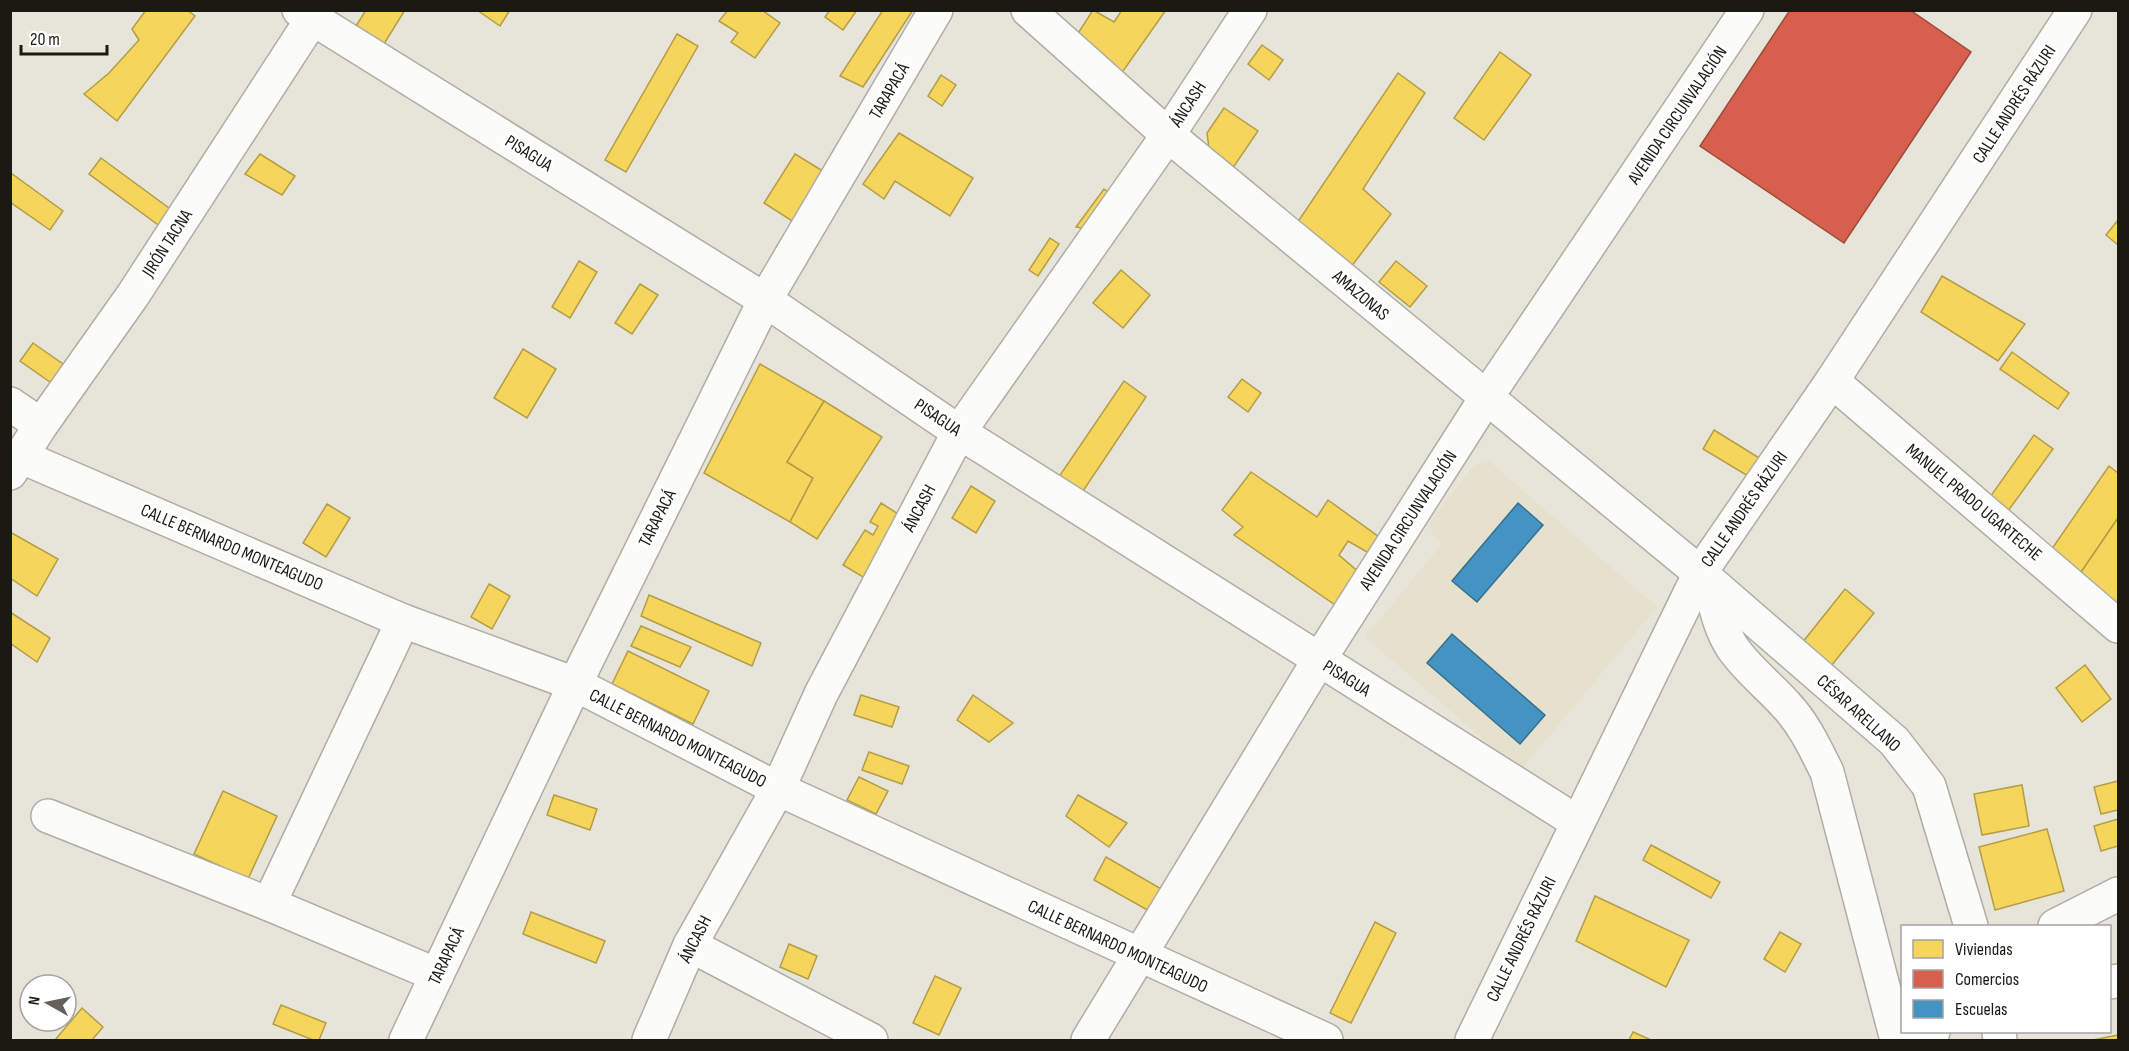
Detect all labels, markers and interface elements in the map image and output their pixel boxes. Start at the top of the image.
scale bar [21,18,106,56]
text: 20 m [30,29,60,50]
street label: CALLE ANDRÉS RÁZURI [1968,41,2060,167]
street label: AVENIDA CIRCUNVALACIÓN [1623,42,1731,189]
street label: TARAPACÁ [865,59,914,123]
street label: ÁNCASH [1165,78,1211,132]
street label: PISAGUA [501,131,557,176]
street label: JIRÓN TACNA [137,205,197,282]
street label: AMAZONAS [1327,265,1393,325]
street label: PISAGUA [910,394,965,441]
street label: MANUEL PRADO UGARTECHE [1901,439,2046,565]
street label: AVENIDA CIRCUNVALACIÓN [1355,447,1461,595]
street label: CALLE ANDRÉS RÁZURI [1697,447,1792,571]
street label: ÁNCASH [898,481,940,536]
street label: TARAPACÁ [634,486,681,550]
street label: CALLE BERNARDO MONTEAGUDO [137,499,326,595]
street label: PISAGUA [1319,656,1375,701]
street label: CÉSAR ARELLANO [1812,670,1905,756]
street label: CALLE BERNARDO MONTEAGUDO [586,685,770,792]
street label: CALLE ANDRÉS RÁZURI [1482,873,1561,1005]
street label: CALLE BERNARDO MONTEAGUDO [1024,895,1211,997]
street label: ÁNCASH [674,912,716,967]
street label: TARAPACÁ [424,924,469,988]
legend [1901,925,2111,1033]
text: Viviendas [1955,939,2013,960]
text: Comercios [1955,969,2019,990]
north arrow [18,973,78,1033]
text: N [25,995,45,1007]
text: Escuelas [1955,999,2008,1020]

